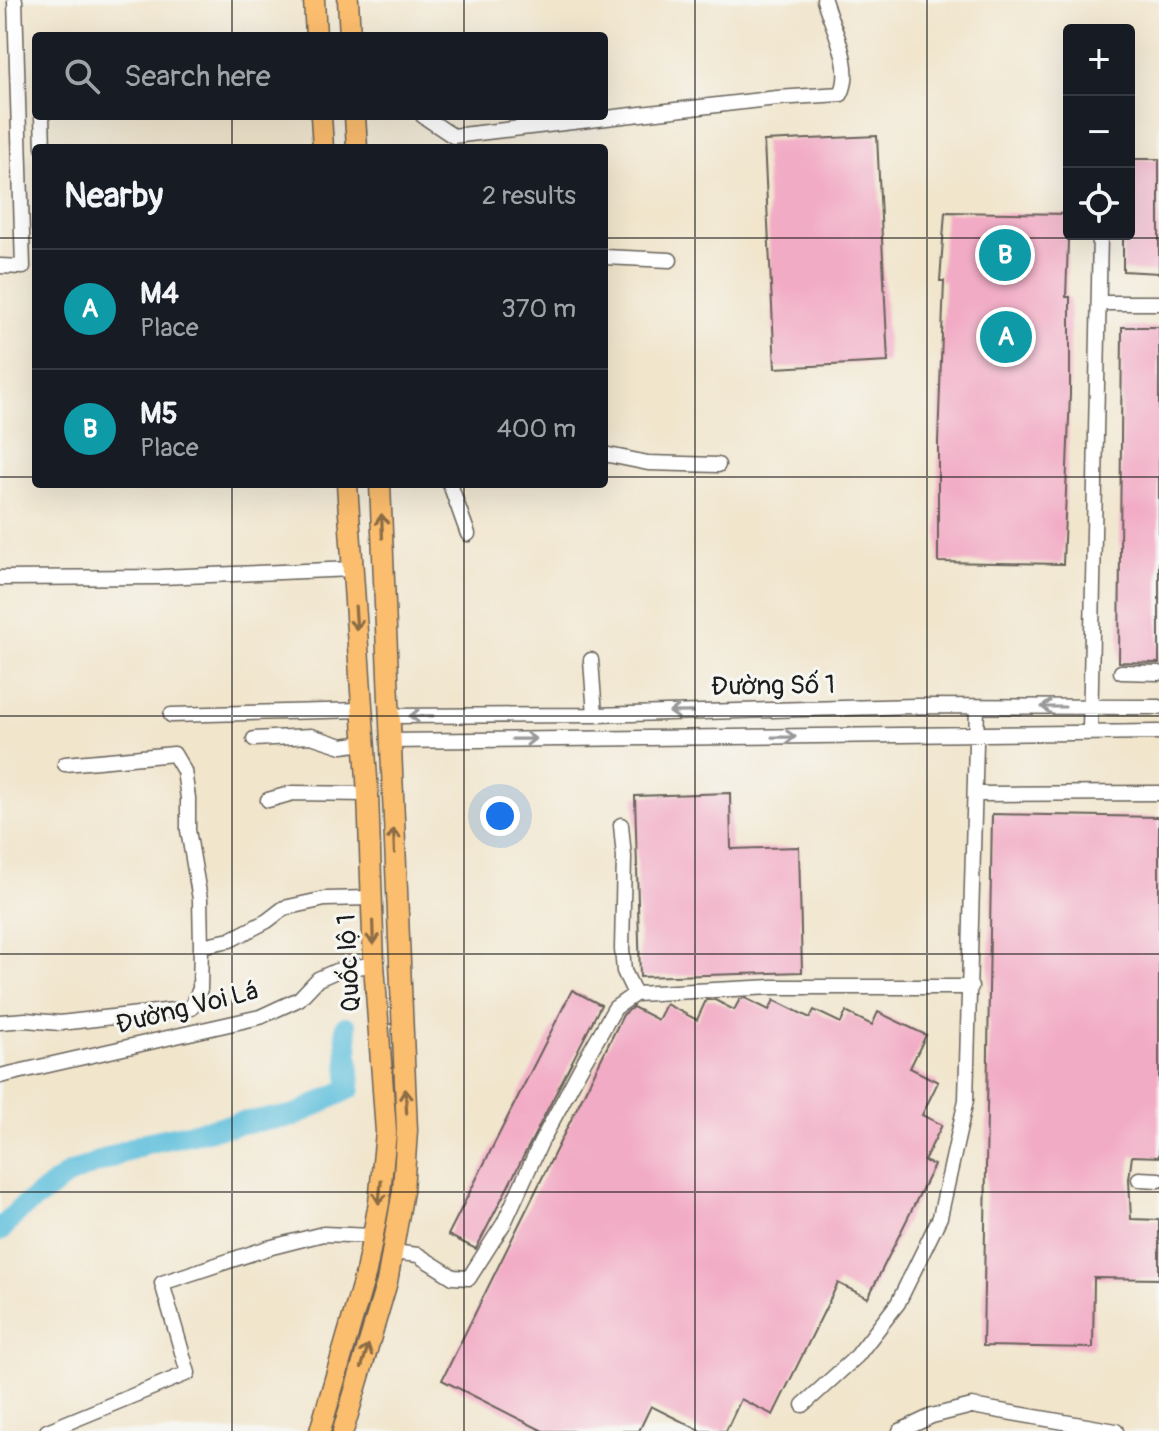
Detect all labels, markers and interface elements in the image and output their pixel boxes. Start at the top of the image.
map controls [1063,24,1135,240]
button: + [1063,24,1135,96]
search box [32,32,608,120]
icon: search [60,54,104,98]
text: Search here [124,58,271,95]
button: − [1063,96,1135,168]
button: locate [1063,168,1135,240]
text: Nearby [64,175,163,218]
text: 2 results [482,180,576,212]
pin: B [979,225,1031,285]
text: M4 [140,275,179,312]
text: A [82,293,98,325]
text: 370 m [501,293,576,325]
pin: A [980,307,1032,367]
text: Place [140,312,199,344]
text: M5 [140,395,178,432]
text: B [83,413,97,445]
text: 400 m [497,413,576,445]
text: Place [140,432,199,464]
one-way arrow [374,513,389,540]
one-way arrow [349,604,364,631]
street label: Đường Số 1 [711,669,835,703]
one-way arrow [1040,699,1067,715]
one-way arrow [668,705,695,720]
one-way arrow [408,708,435,724]
one-way arrow [770,729,797,745]
one-way arrow [510,732,537,747]
your location [480,796,520,836]
one-way arrow [387,828,402,855]
street label: Quốc lộ 1 [330,913,368,1013]
one-way arrow [365,919,380,946]
street label: Đường Voi Lá [112,975,262,1041]
one-way arrow [398,1088,413,1115]
one-way arrow [372,1179,387,1205]
one-way arrow [358,1344,373,1370]

